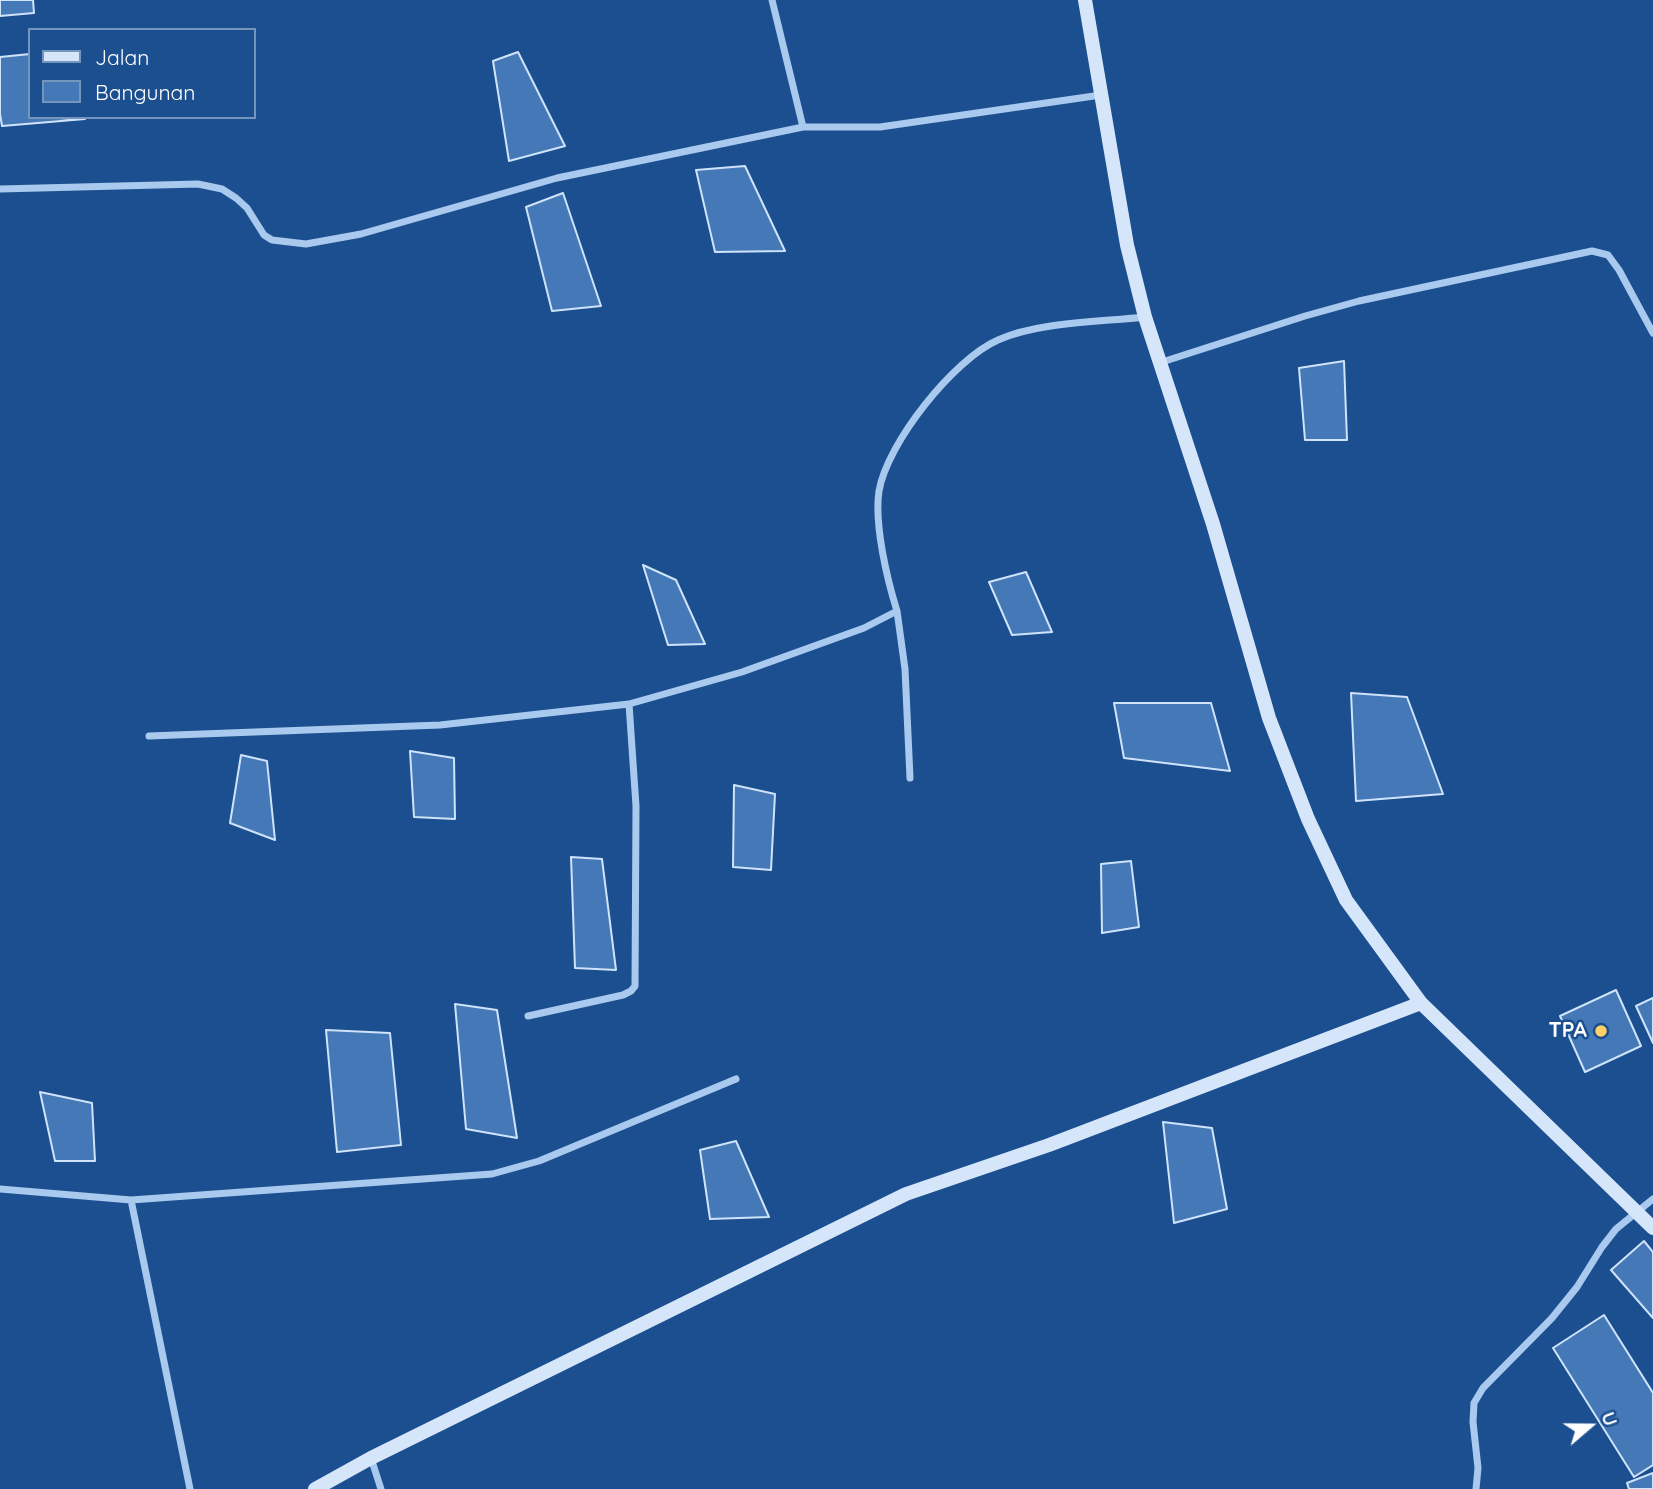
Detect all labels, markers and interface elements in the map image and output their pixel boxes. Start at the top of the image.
legend [28,28,256,119]
text: Jalan [95,44,149,70]
text: Bangunan [95,79,195,105]
place label: TPA [1549,1018,1587,1044]
marker: TPA [1593,1023,1609,1039]
north arrow [1555,1391,1625,1461]
text: U [1596,1408,1623,1429]

